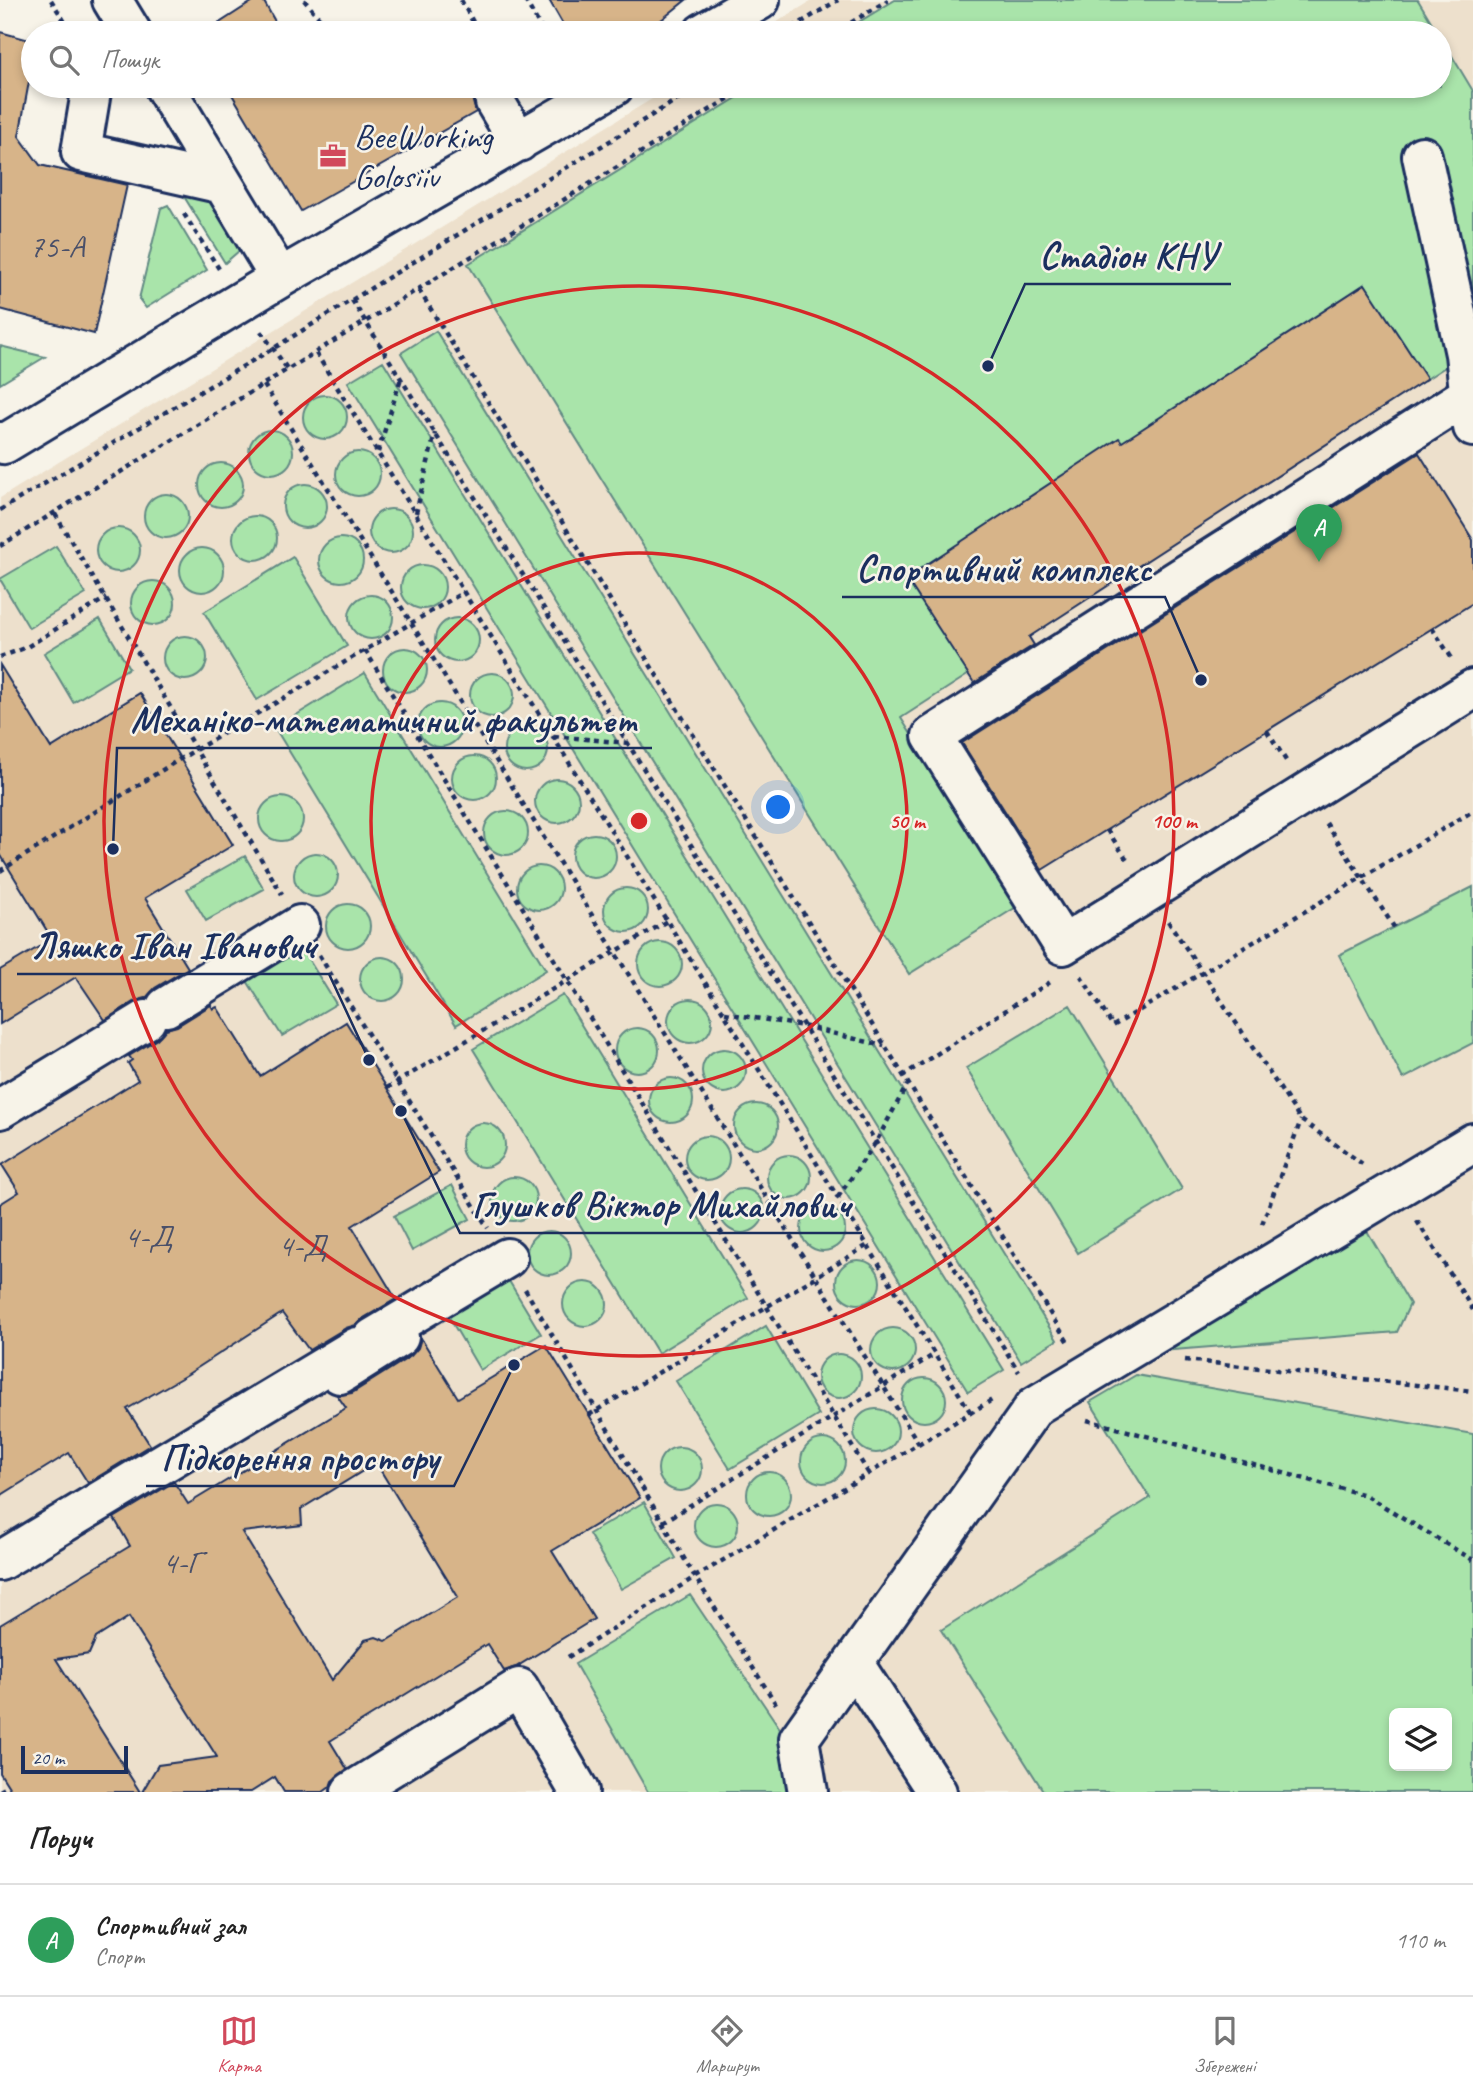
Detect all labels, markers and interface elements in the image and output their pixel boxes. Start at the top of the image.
search box [21,21,1452,98]
icon: search [45,41,83,79]
text: Пошук [101,43,159,76]
place label: BeeWorking Golosiiv [354,114,494,199]
office icon: BeeWorking Golosiiv [318,141,348,171]
house number: 75-А [29,226,87,267]
callout: Стадіон КНУ [1025,226,1231,284]
text: Стадіон КНУ [1039,232,1223,279]
pin: A [1296,504,1342,562]
callout: Спортивний комплекс [842,539,1165,597]
text: Спортивний комплекс [856,545,1153,592]
callout: Механіко-математичний факультет [117,690,652,748]
text: Механіко-математичний факультет [131,696,639,743]
your location [761,790,795,824]
text: 50 m [889,808,927,834]
text: 100 m [1151,808,1199,834]
centre of rings [627,809,651,833]
callout: Ляшко Іван Іванович [17,916,329,974]
text: Ляшко Іван Іванович [31,922,319,969]
callout: Глушков Віктор Михайлович [460,1175,862,1233]
text: Глушков Віктор Михайлович [472,1181,854,1228]
house number: 4-Д [124,1216,175,1257]
house number: 4-Д [278,1225,329,1266]
callout: Підкорення простору [146,1428,454,1486]
text: Підкорення простору [161,1434,442,1481]
house number: 4-Г [162,1542,208,1583]
map controls [1389,1708,1452,1771]
button: layers [1389,1708,1452,1771]
scale bar [21,1743,128,1775]
text: 20 m [32,1746,64,1770]
text: Поруч [28,1819,92,1857]
text: Спортивний зал [95,1909,246,1942]
text: A [45,1926,57,1955]
text: 110 m [1396,1926,1445,1955]
text: Спорт [95,1942,145,1971]
tab: Карта [217,2012,261,2078]
tab: Маршрут [696,2012,759,2078]
tab: Збережені [1194,2012,1255,2078]

